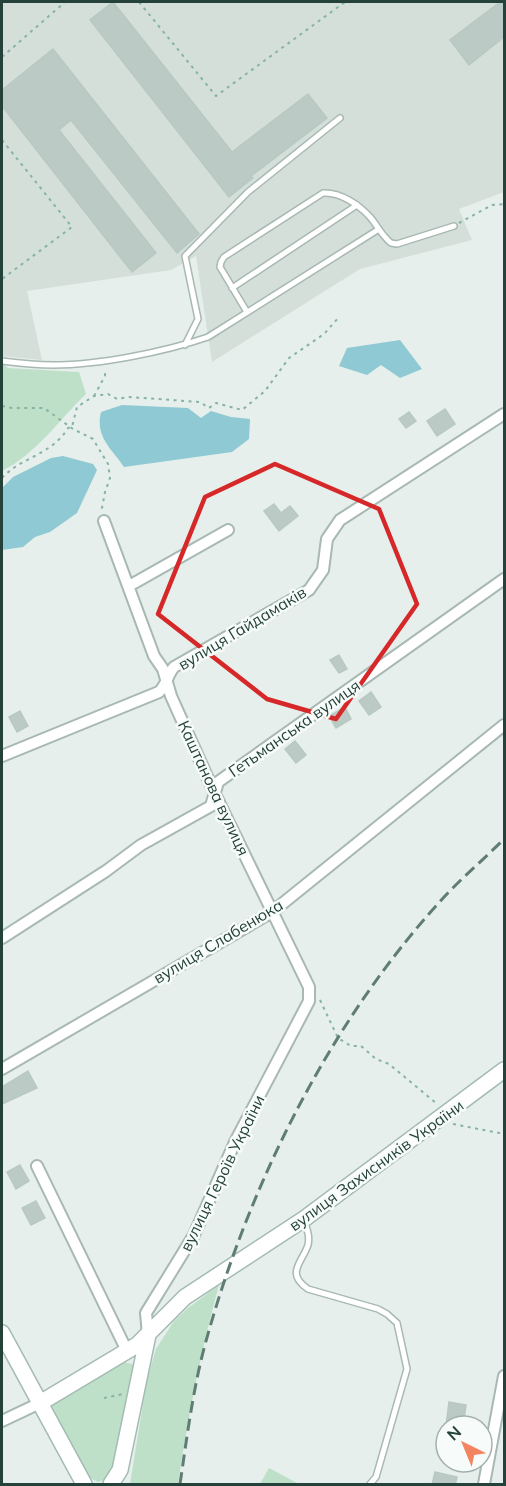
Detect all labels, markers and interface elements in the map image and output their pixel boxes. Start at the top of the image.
street label: вулиця Гайдамаків [174,582,310,674]
street label: Гетьманська вулиця [224,675,364,781]
street label: Каштанова вулиця [174,717,254,859]
street label: вулиця Слабенюка [150,894,286,988]
street label: вулиця Героїв України [175,1091,269,1255]
street label: вулиця Захисників України [285,1095,467,1235]
north arrow [434,1414,494,1474]
text: N [443,1422,465,1444]

